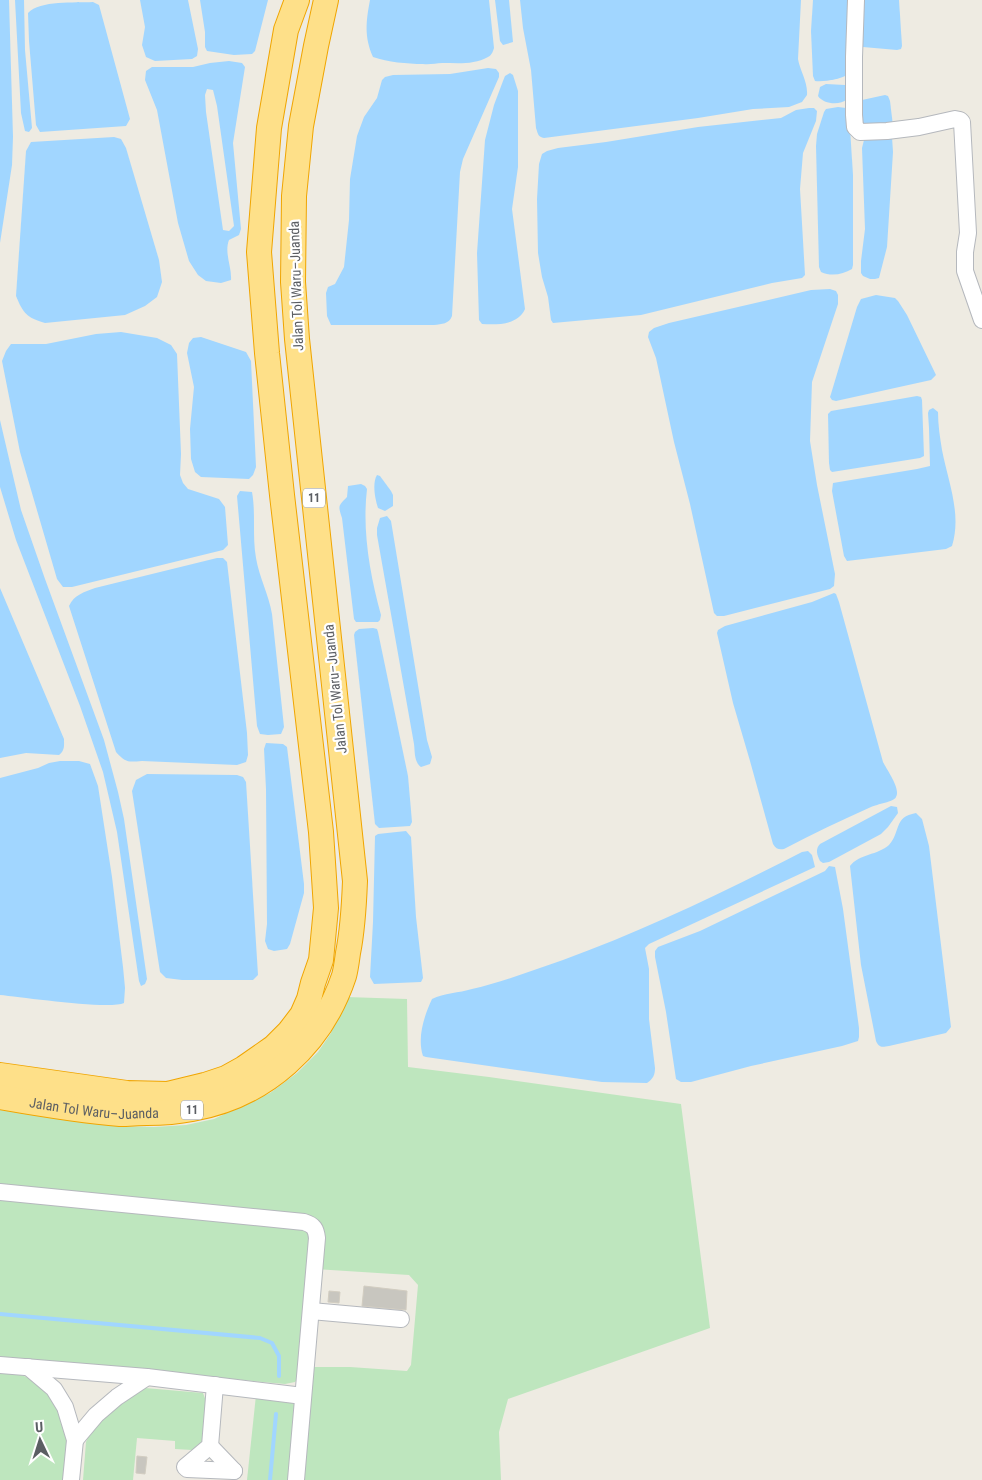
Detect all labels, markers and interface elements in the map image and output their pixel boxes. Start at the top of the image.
street label: Jalan Tol Waru–Juanda [286,221,306,351]
road number: 11 [303,488,325,508]
street label: Jalan Tol Waru–Juanda [320,623,350,755]
street label: Jalan Tol Waru–Juanda [28,1094,159,1122]
road number: 11 [181,1100,203,1120]
north arrow [15,1415,65,1465]
text: U [35,1419,44,1435]

